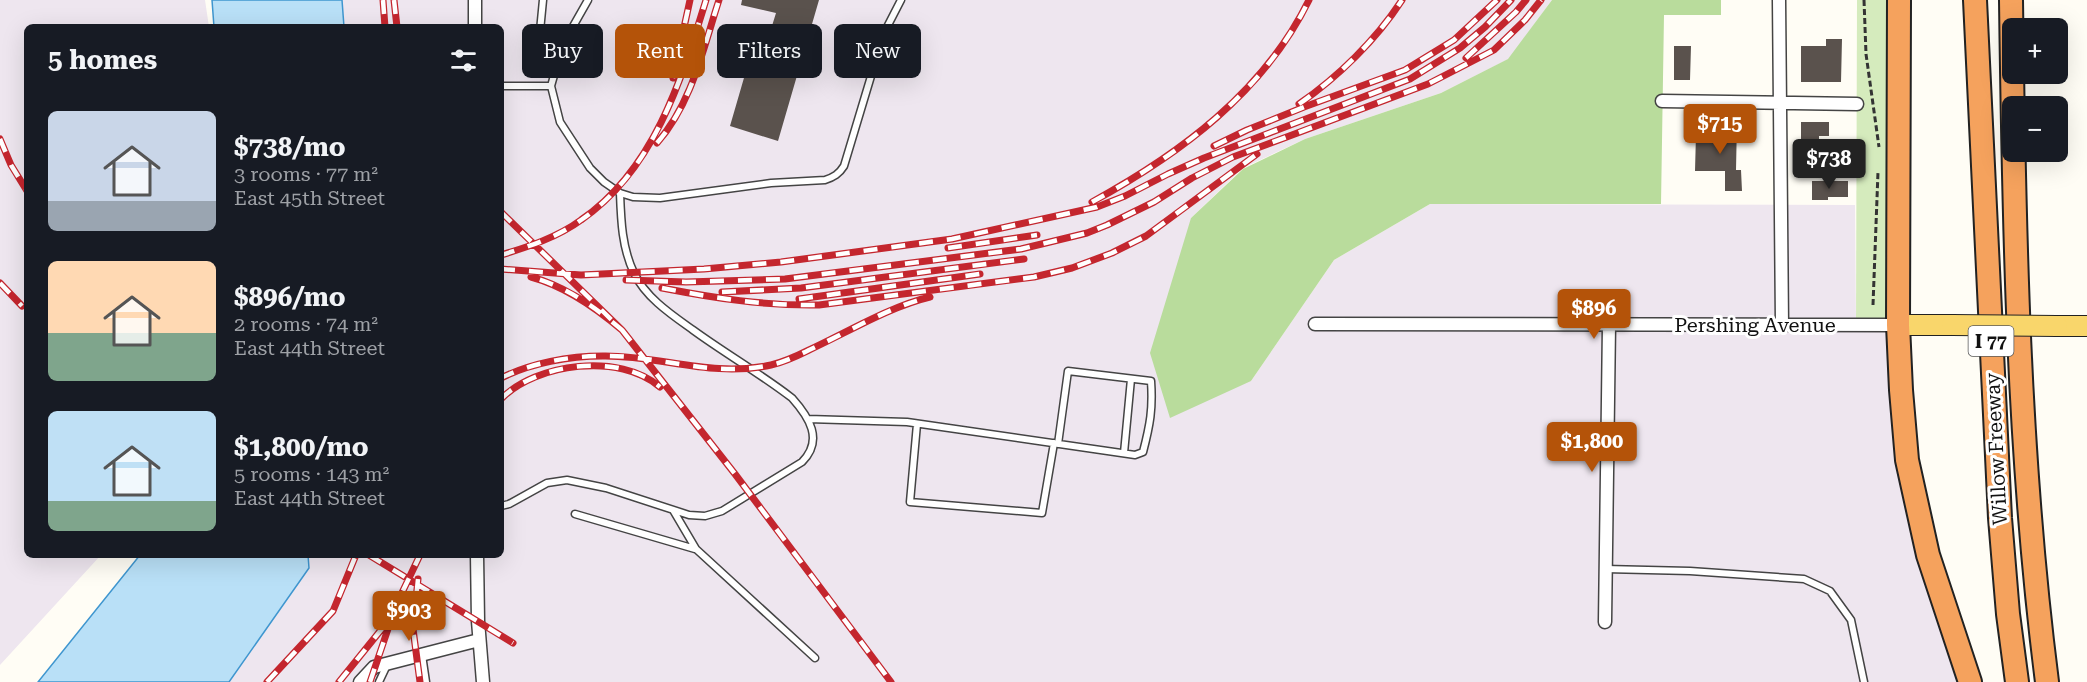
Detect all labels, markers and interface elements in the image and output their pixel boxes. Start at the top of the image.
map controls [2002,18,2068,162]
button: + [2002,18,2068,84]
chip: Buy [522,24,603,78]
chip: Rent [615,24,705,78]
chip: Filters [717,24,822,78]
chip: New [834,24,921,78]
icon: filters [447,44,480,77]
text: 5 homes [48,45,157,75]
button: − [2002,96,2068,162]
pin: $715 [1684,104,1756,155]
text: $715 [1698,111,1742,135]
text: $738/mo [234,132,346,162]
icon: home [96,135,168,207]
pin: $738 [1793,139,1865,190]
text: $738 [1807,146,1851,170]
text: 3 rooms · 77 m² [234,162,378,186]
text: East 45th Street [234,186,385,210]
text: $896/mo [234,282,346,312]
icon: home [96,285,168,357]
pin: $896 [1558,289,1630,340]
text: $896 [1572,296,1616,320]
text: 2 rooms · 74 m² [234,312,378,336]
street label: Pershing Avenue [1674,313,1836,337]
road number: I 77 [1968,326,2014,356]
text: East 44th Street [234,336,385,360]
street label: Willow Freeway [1980,372,2012,526]
pin: $1,800 [1543,422,1641,473]
text: $1,800 [1561,429,1623,453]
text: $1,800/mo [234,432,369,462]
icon: home [96,435,168,507]
text: 5 rooms · 143 m² [234,462,389,486]
text: East 44th Street [234,486,385,510]
pin: $903 [373,591,445,642]
text: $903 [387,598,431,622]

